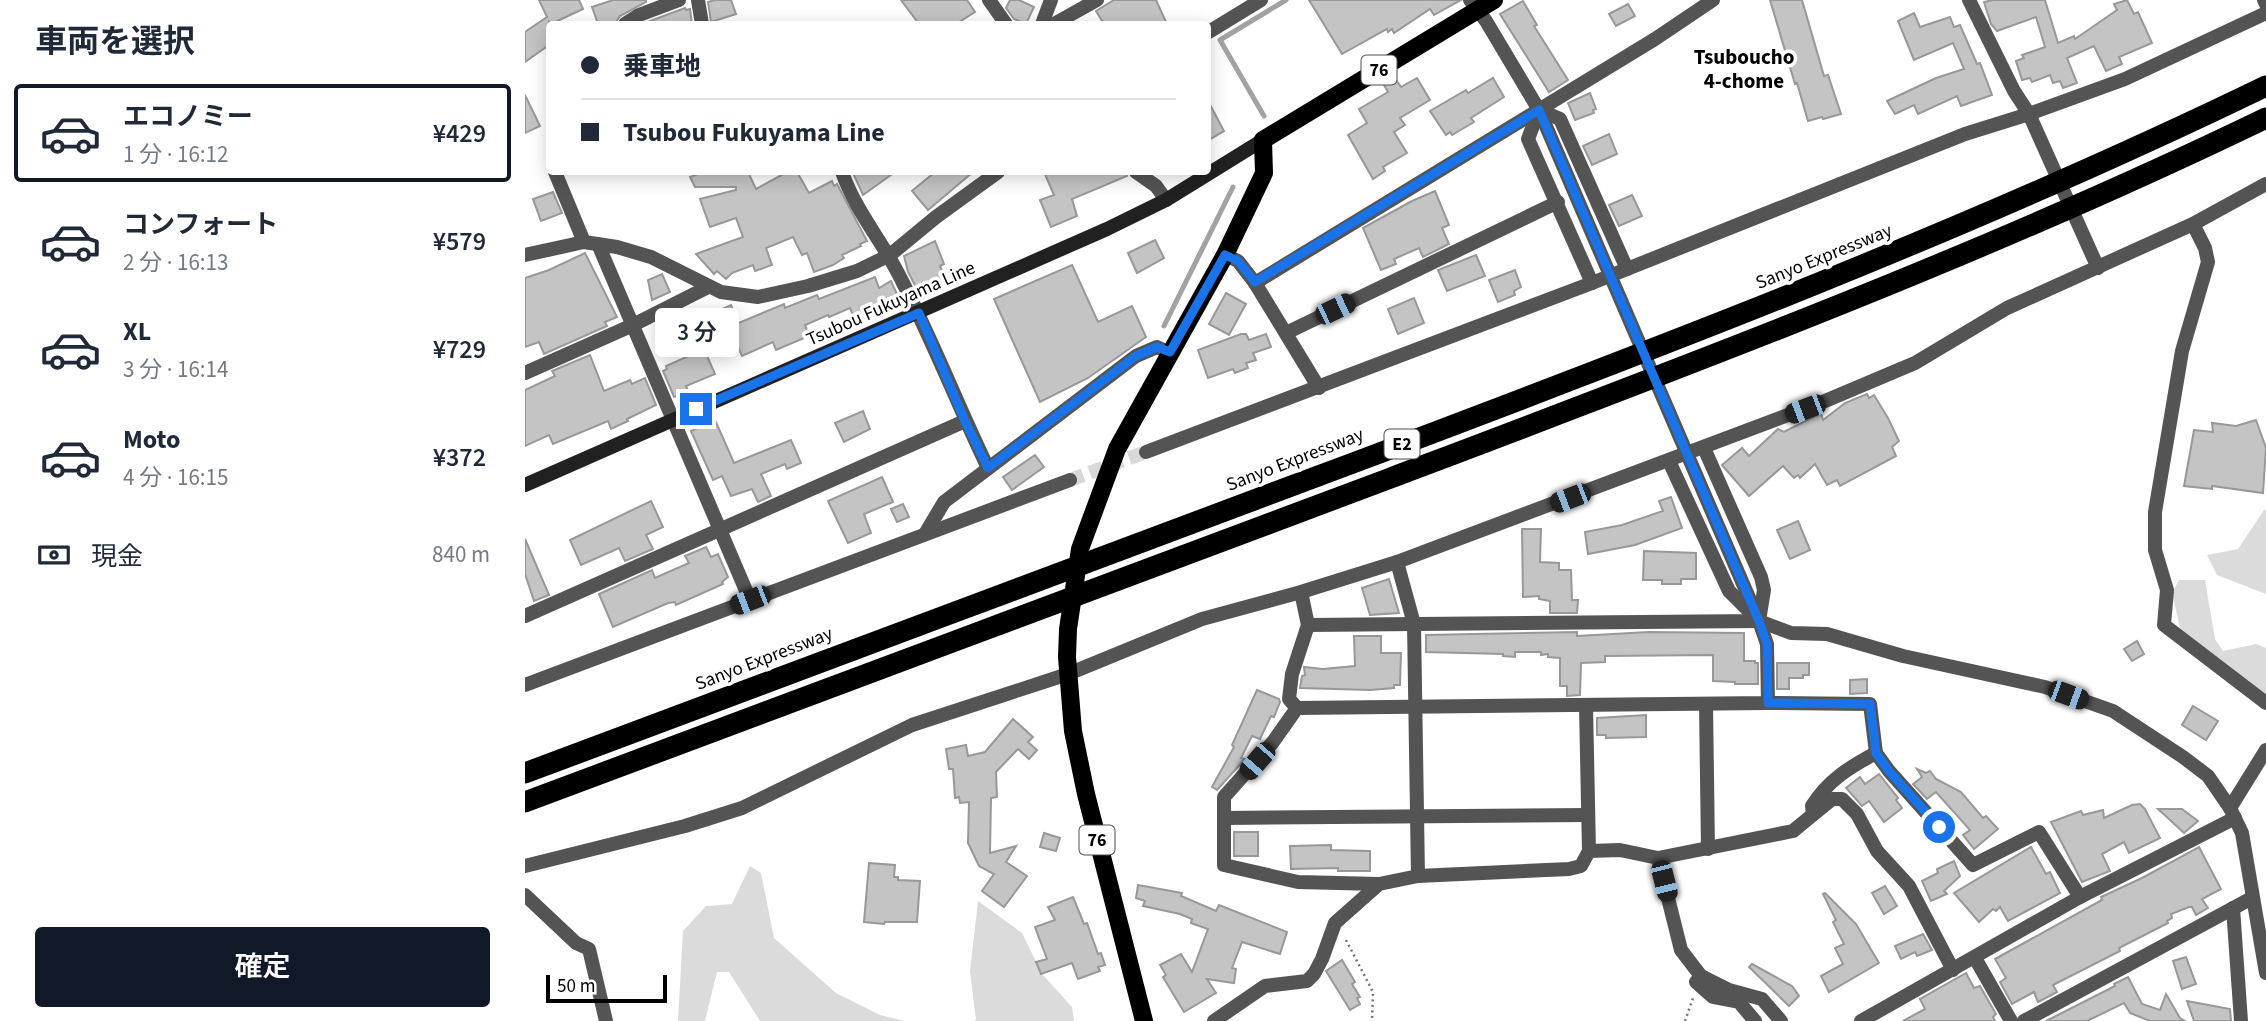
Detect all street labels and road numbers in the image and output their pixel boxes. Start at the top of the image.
road number: 76 [1361,56,1397,84]
street label: Sanyo Expressway [1752,217,1896,297]
street label: Tsubou Fukuyama Line [802,255,980,353]
street label: Sanyo Expressway [1222,421,1368,499]
road number: E2 [1385,430,1419,458]
street label: Sanyo Expressway [691,620,837,698]
road number: 76 [1079,826,1115,854]

